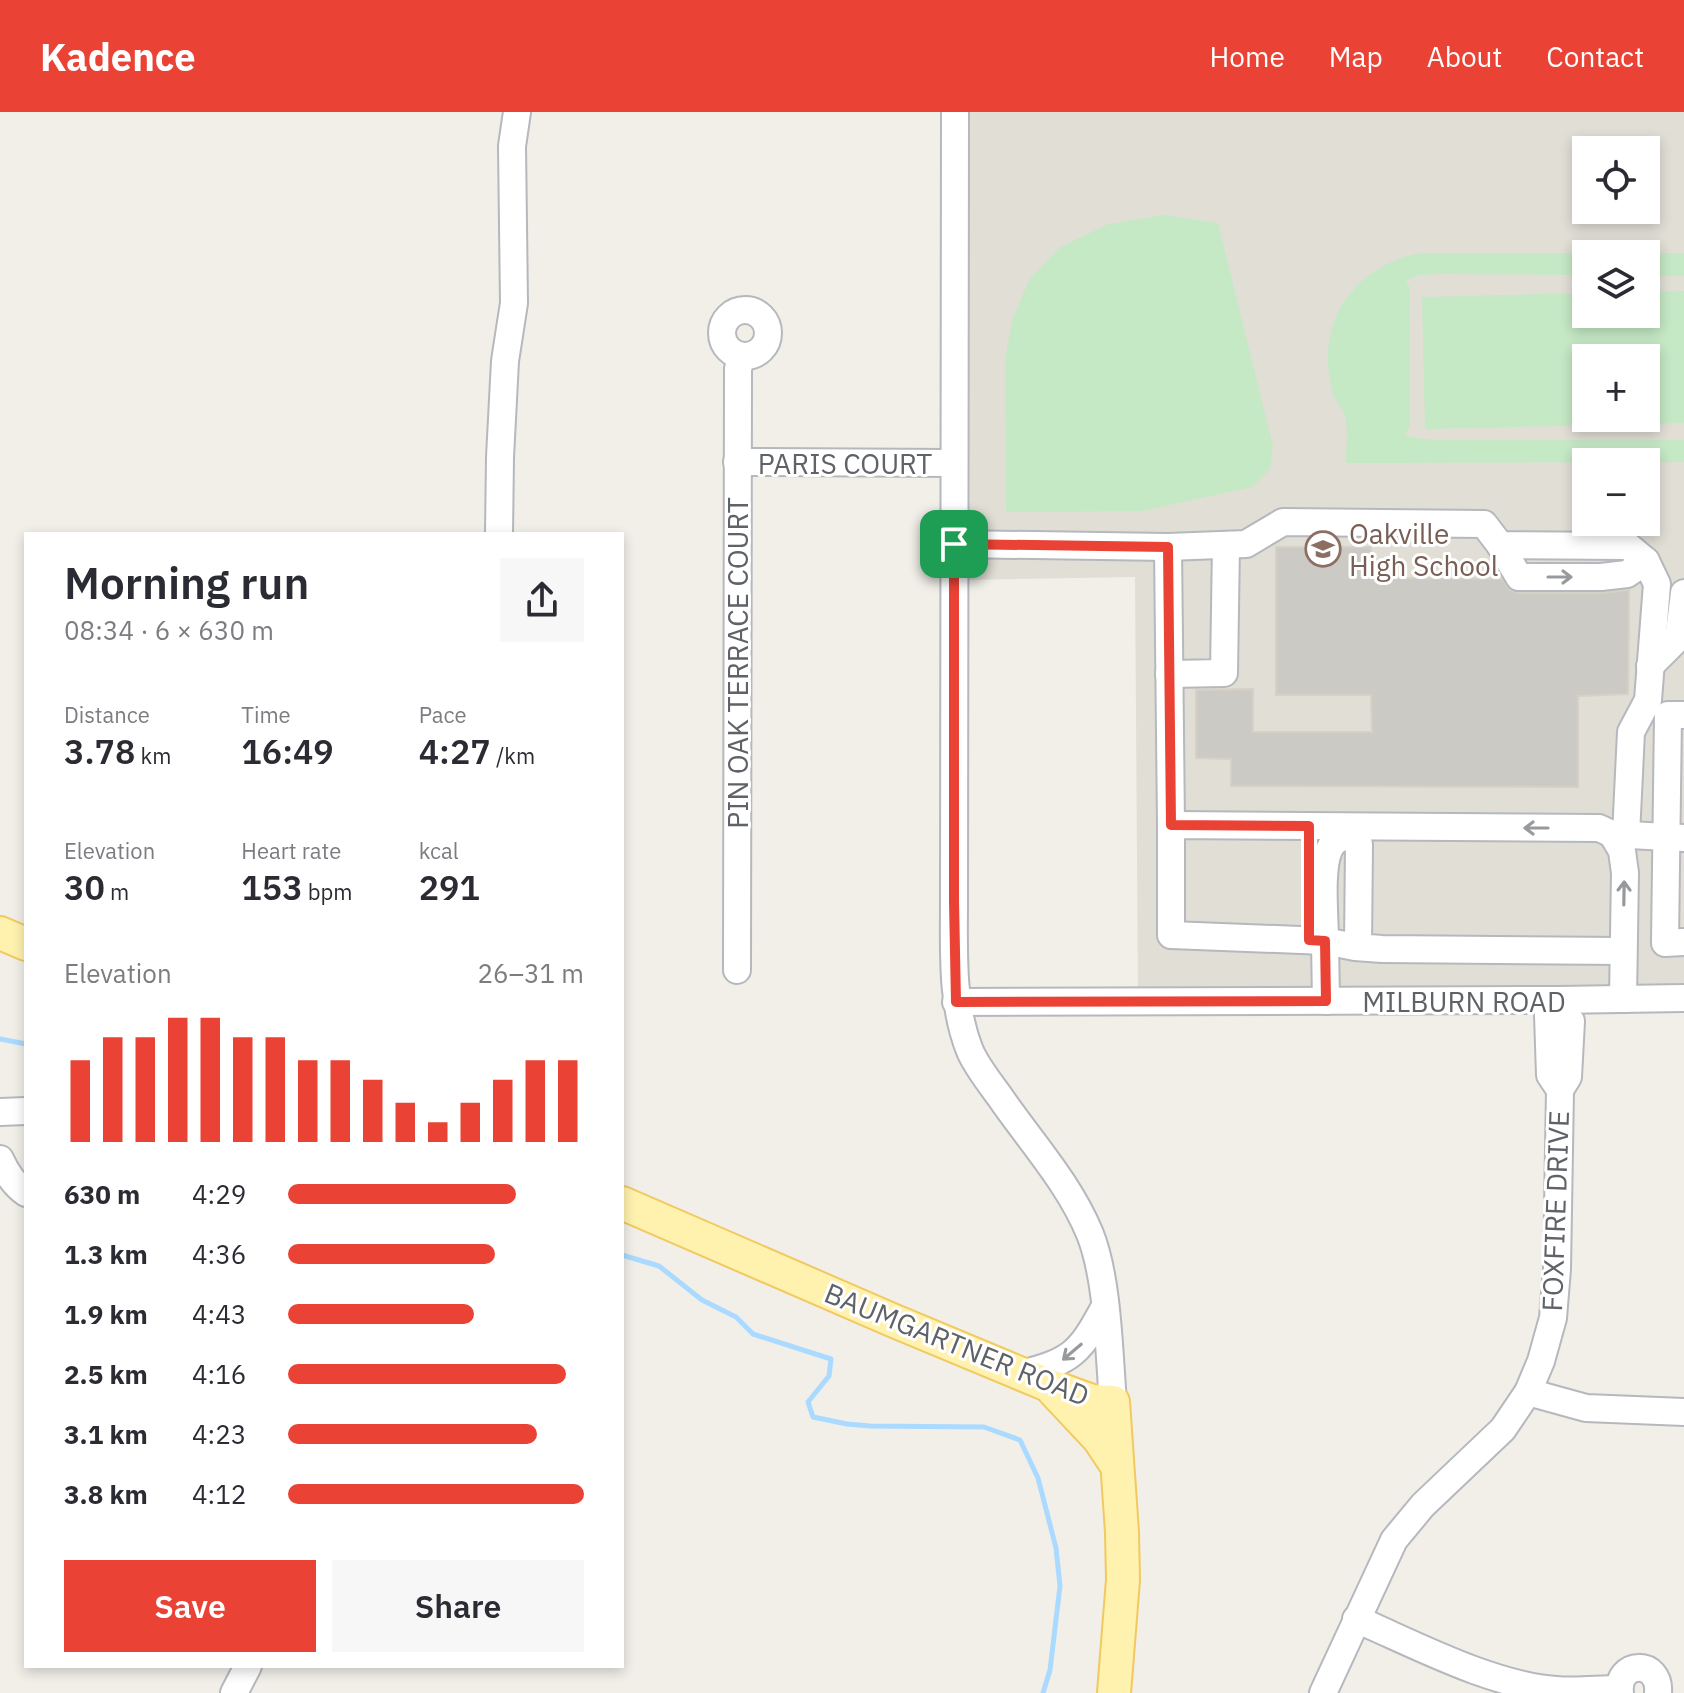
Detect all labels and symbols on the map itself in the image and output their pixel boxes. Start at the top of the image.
street label: PARIS COURT [758,445,932,482]
street label: PIN OAK TERRACE COURT [719,497,756,829]
pin [920,510,988,578]
place label: Oakville High School [1349,515,1498,584]
school or university icon: Oakville High School [1304,530,1342,568]
one-way arrow [1546,569,1573,585]
one-way arrow [1523,820,1550,836]
one-way arrow [1617,880,1632,907]
street label: MILBURN ROAD [1362,983,1566,1020]
street label: FOXFIRE DRIVE [1533,1110,1577,1312]
street label: BAUMGARTNER ROAD [819,1274,1095,1414]
one-way arrow [1061,1342,1082,1360]

